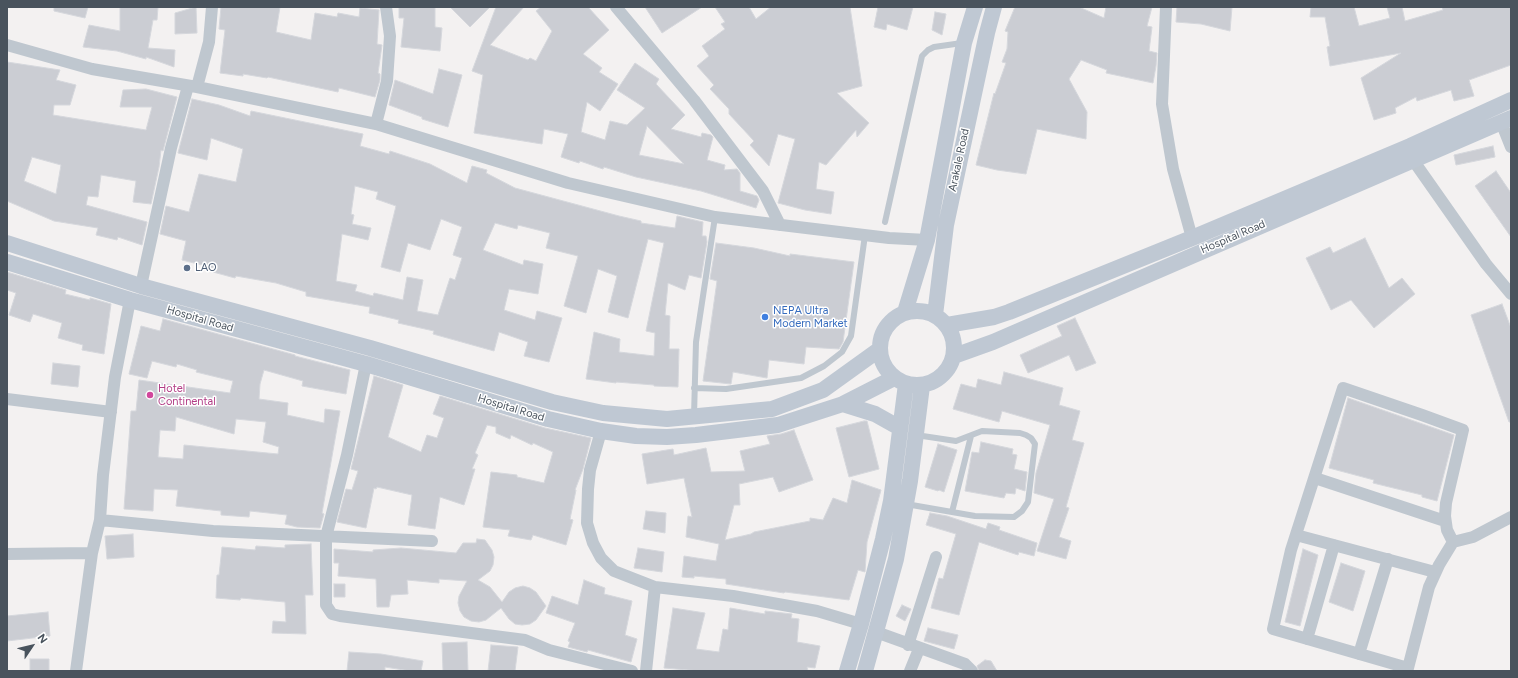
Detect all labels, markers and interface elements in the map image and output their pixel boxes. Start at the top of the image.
street label: Arakale Road [946,127,972,193]
street label: Hospital Road [1199,217,1267,257]
place label: LAO [195,261,216,275]
marker: LAO [182,263,192,273]
street label: Hospital Road [165,303,235,335]
place label: NEPA Ultra Modern Market [773,304,848,330]
marker: NEPA Ultra Modern Market [760,312,770,322]
place label: Hotel Continental [158,382,216,408]
marker: Hotel Continental [145,390,155,400]
street label: Hospital Road [476,392,546,424]
north arrow [12,626,52,666]
text: N [34,632,50,646]

